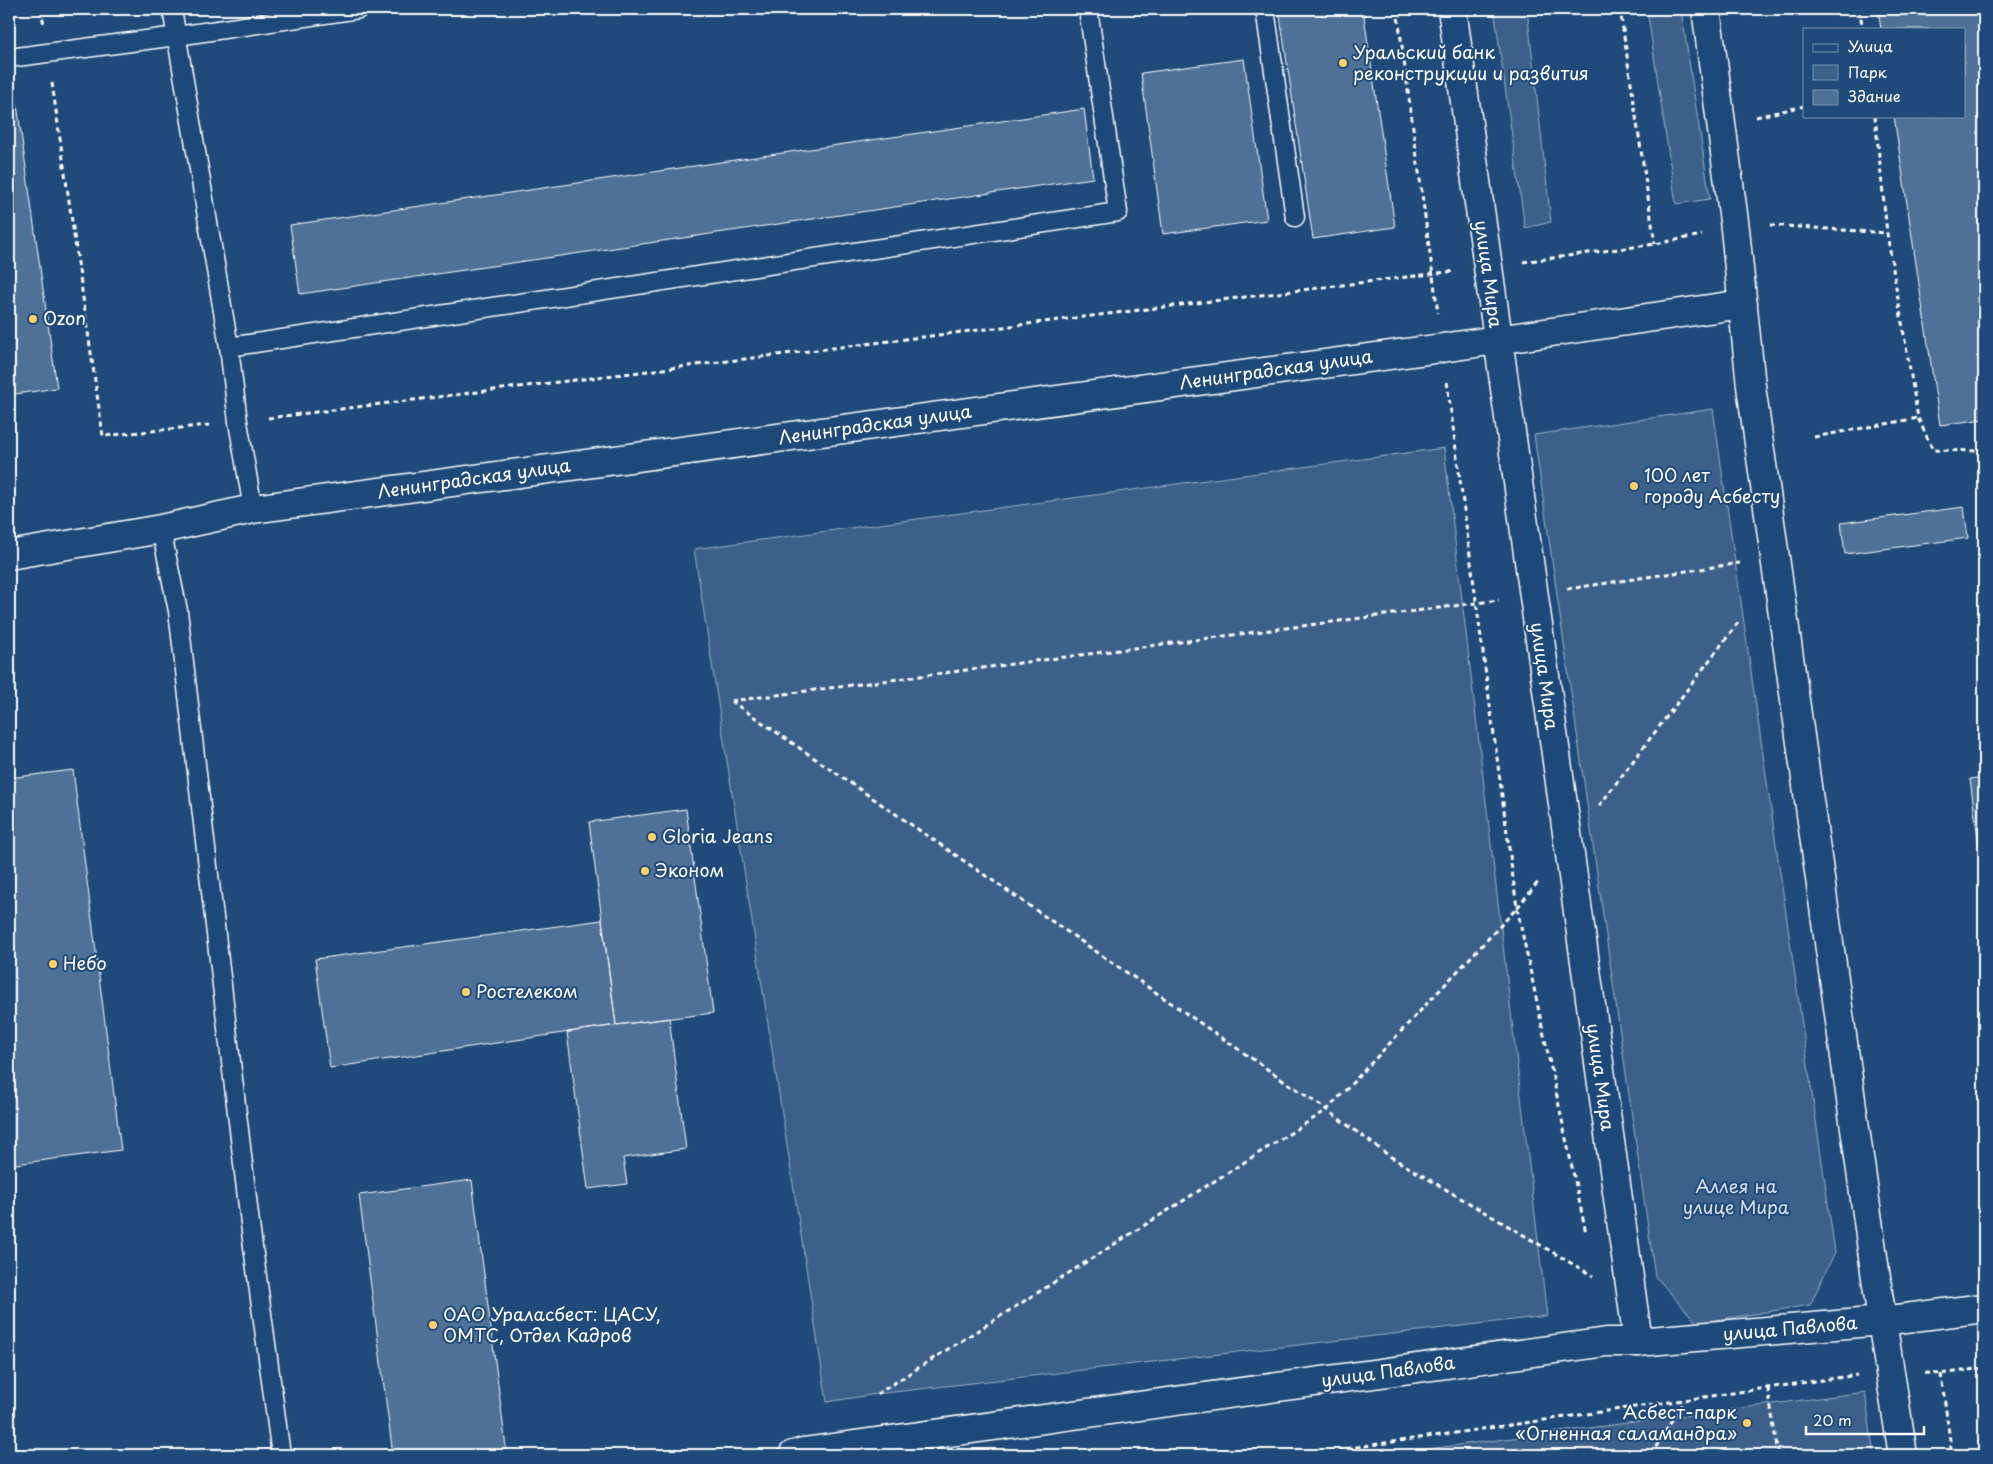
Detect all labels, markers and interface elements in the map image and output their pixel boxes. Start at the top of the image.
legend [1803,28,1966,118]
text: Улица [1848,34,1893,57]
place label: Уральский банк реконструкции и развития [1353,38,1589,86]
marker: Уральский банк реконструкции и развития [1337,57,1349,69]
text: Парк [1848,60,1887,83]
text: Здание [1848,84,1901,107]
street label: улица Мира [1469,218,1510,330]
place label: Ozon [43,304,86,331]
marker: Ozon [27,313,39,325]
street label: Ленинградская улица [1177,342,1375,395]
street label: Ленинградская улица [776,397,974,450]
street label: Ленинградская улица [375,451,573,504]
place label: 100 лет городу Асбесту [1644,461,1780,509]
marker: 100 лет городу Асбесту [1628,480,1640,492]
street label: улица Мира [1525,620,1566,732]
place label: Gloria Jeans [662,822,773,849]
marker: Gloria Jeans [646,831,658,843]
place label: Эконом [655,856,724,883]
marker: Эконом [639,865,651,877]
place label: Небо [63,949,107,976]
marker: Небо [47,958,59,970]
place label: Ростелеком [476,977,578,1004]
marker: Ростелеком [460,986,472,998]
street label: улица Мира [1581,1021,1622,1133]
park label: Аллея на улице Мира [1683,1172,1790,1220]
place label: ОАО Ураласбест: ЦАСУ, ОМТС, Отдел Кадров [443,1300,661,1348]
street label: улица Павлова [1722,1308,1859,1347]
marker: ОАО Ураласбест: ЦАСУ, ОМТС, Отдел Кадров [427,1319,439,1331]
street label: улица Павлова [1319,1348,1457,1393]
place label: Асбест-парк «Огненная саламандра» [1515,1398,1737,1446]
scale bar [1806,1404,1923,1436]
text: 20 m [1813,1408,1852,1431]
marker: Асбест-парк «Огненная саламандра» [1741,1417,1753,1429]

